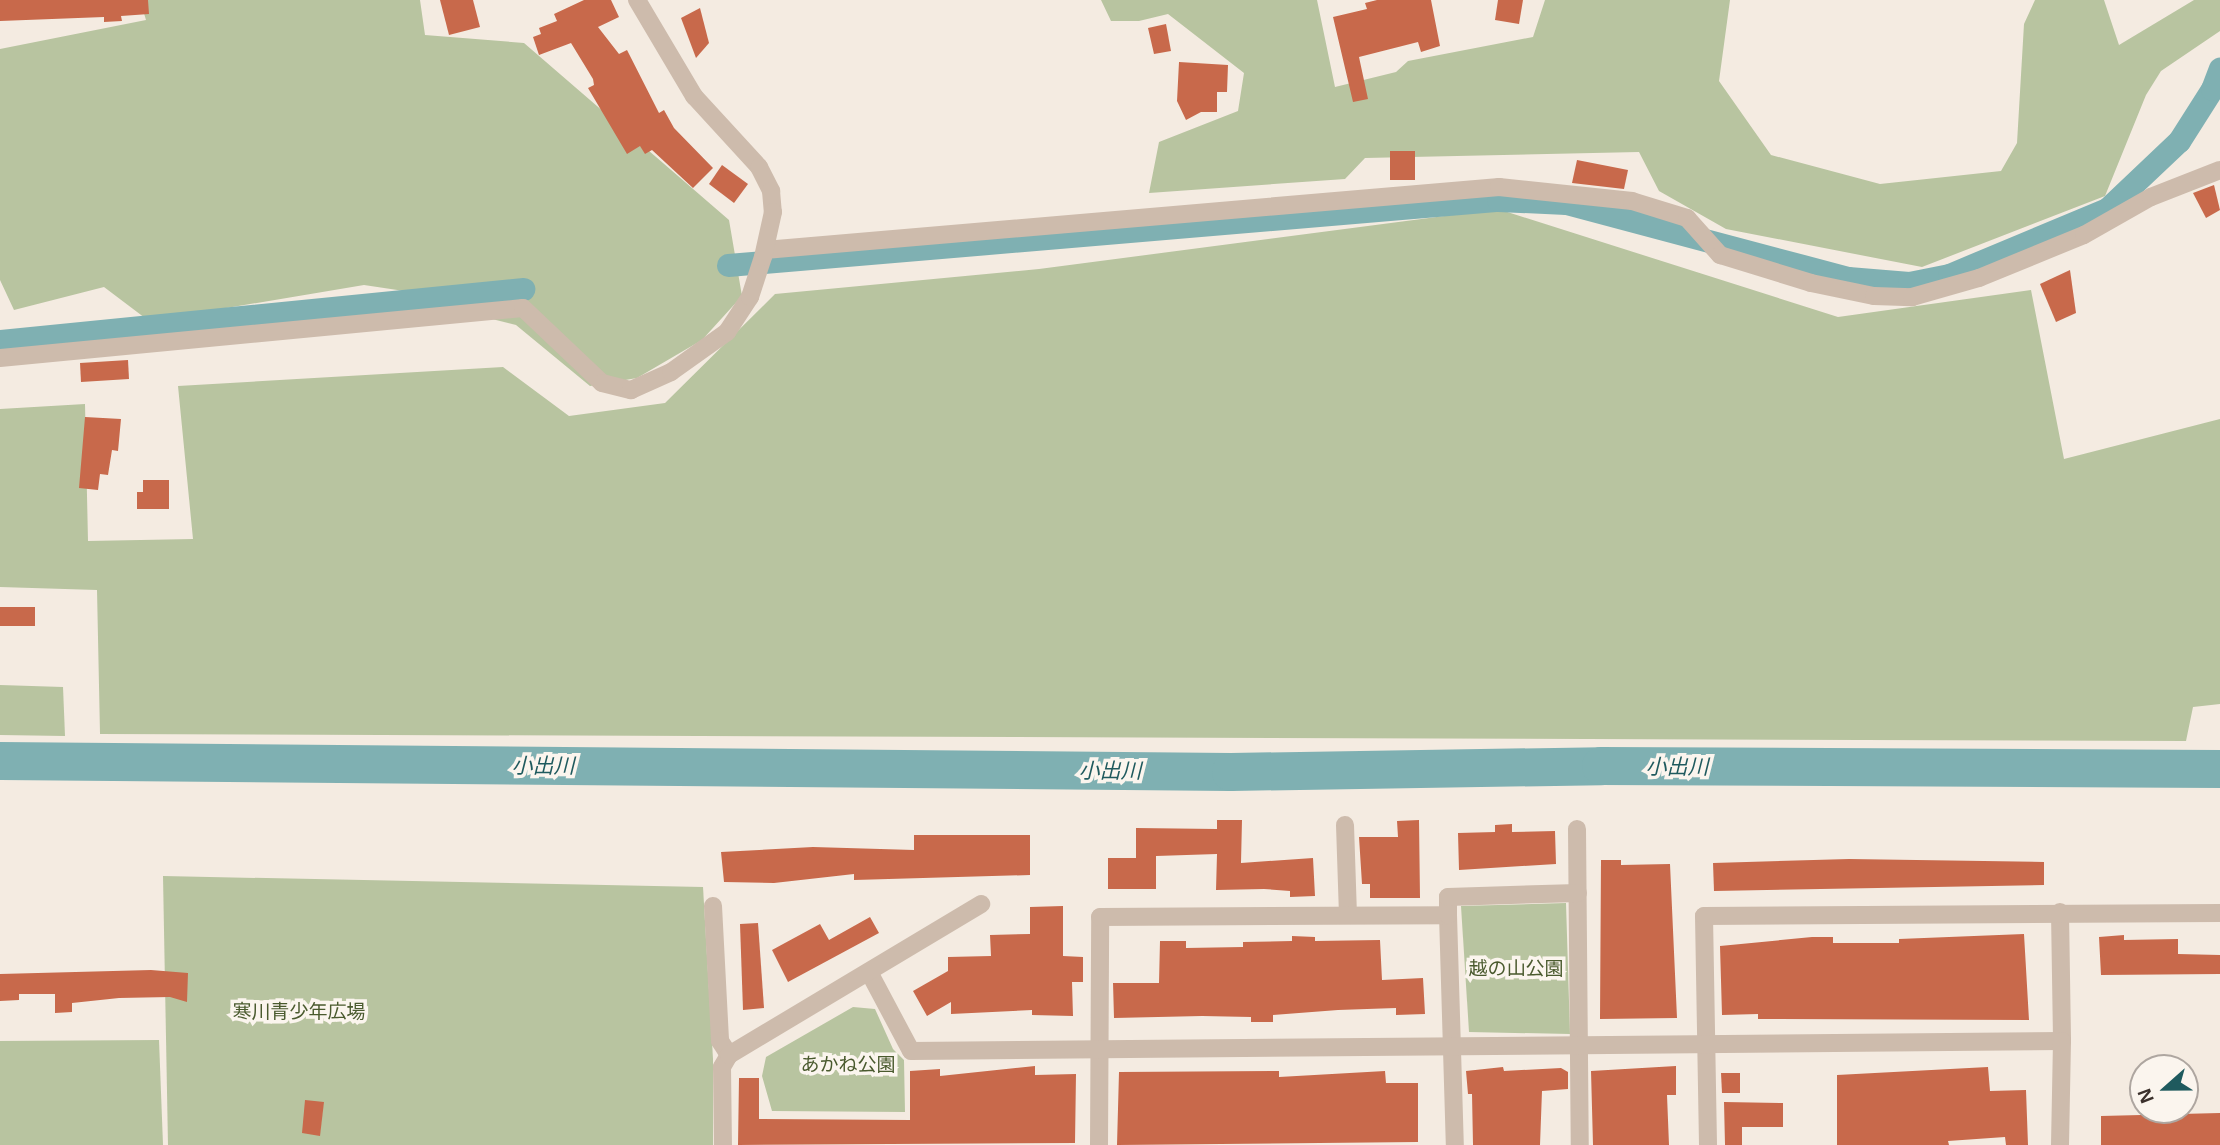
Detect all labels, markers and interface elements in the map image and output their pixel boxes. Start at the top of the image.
water label: 小出川 [512,753,574,779]
water label: 小出川 [1646,754,1708,780]
water label: 小出川 [1079,758,1141,784]
park label: 越の山公園 [1469,958,1563,980]
park label: 寒川青少年広場 [233,1001,365,1023]
park label: あかね公園 [801,1054,895,1076]
north arrow [2129,1054,2199,1124]
text: N [2134,1086,2158,1106]

